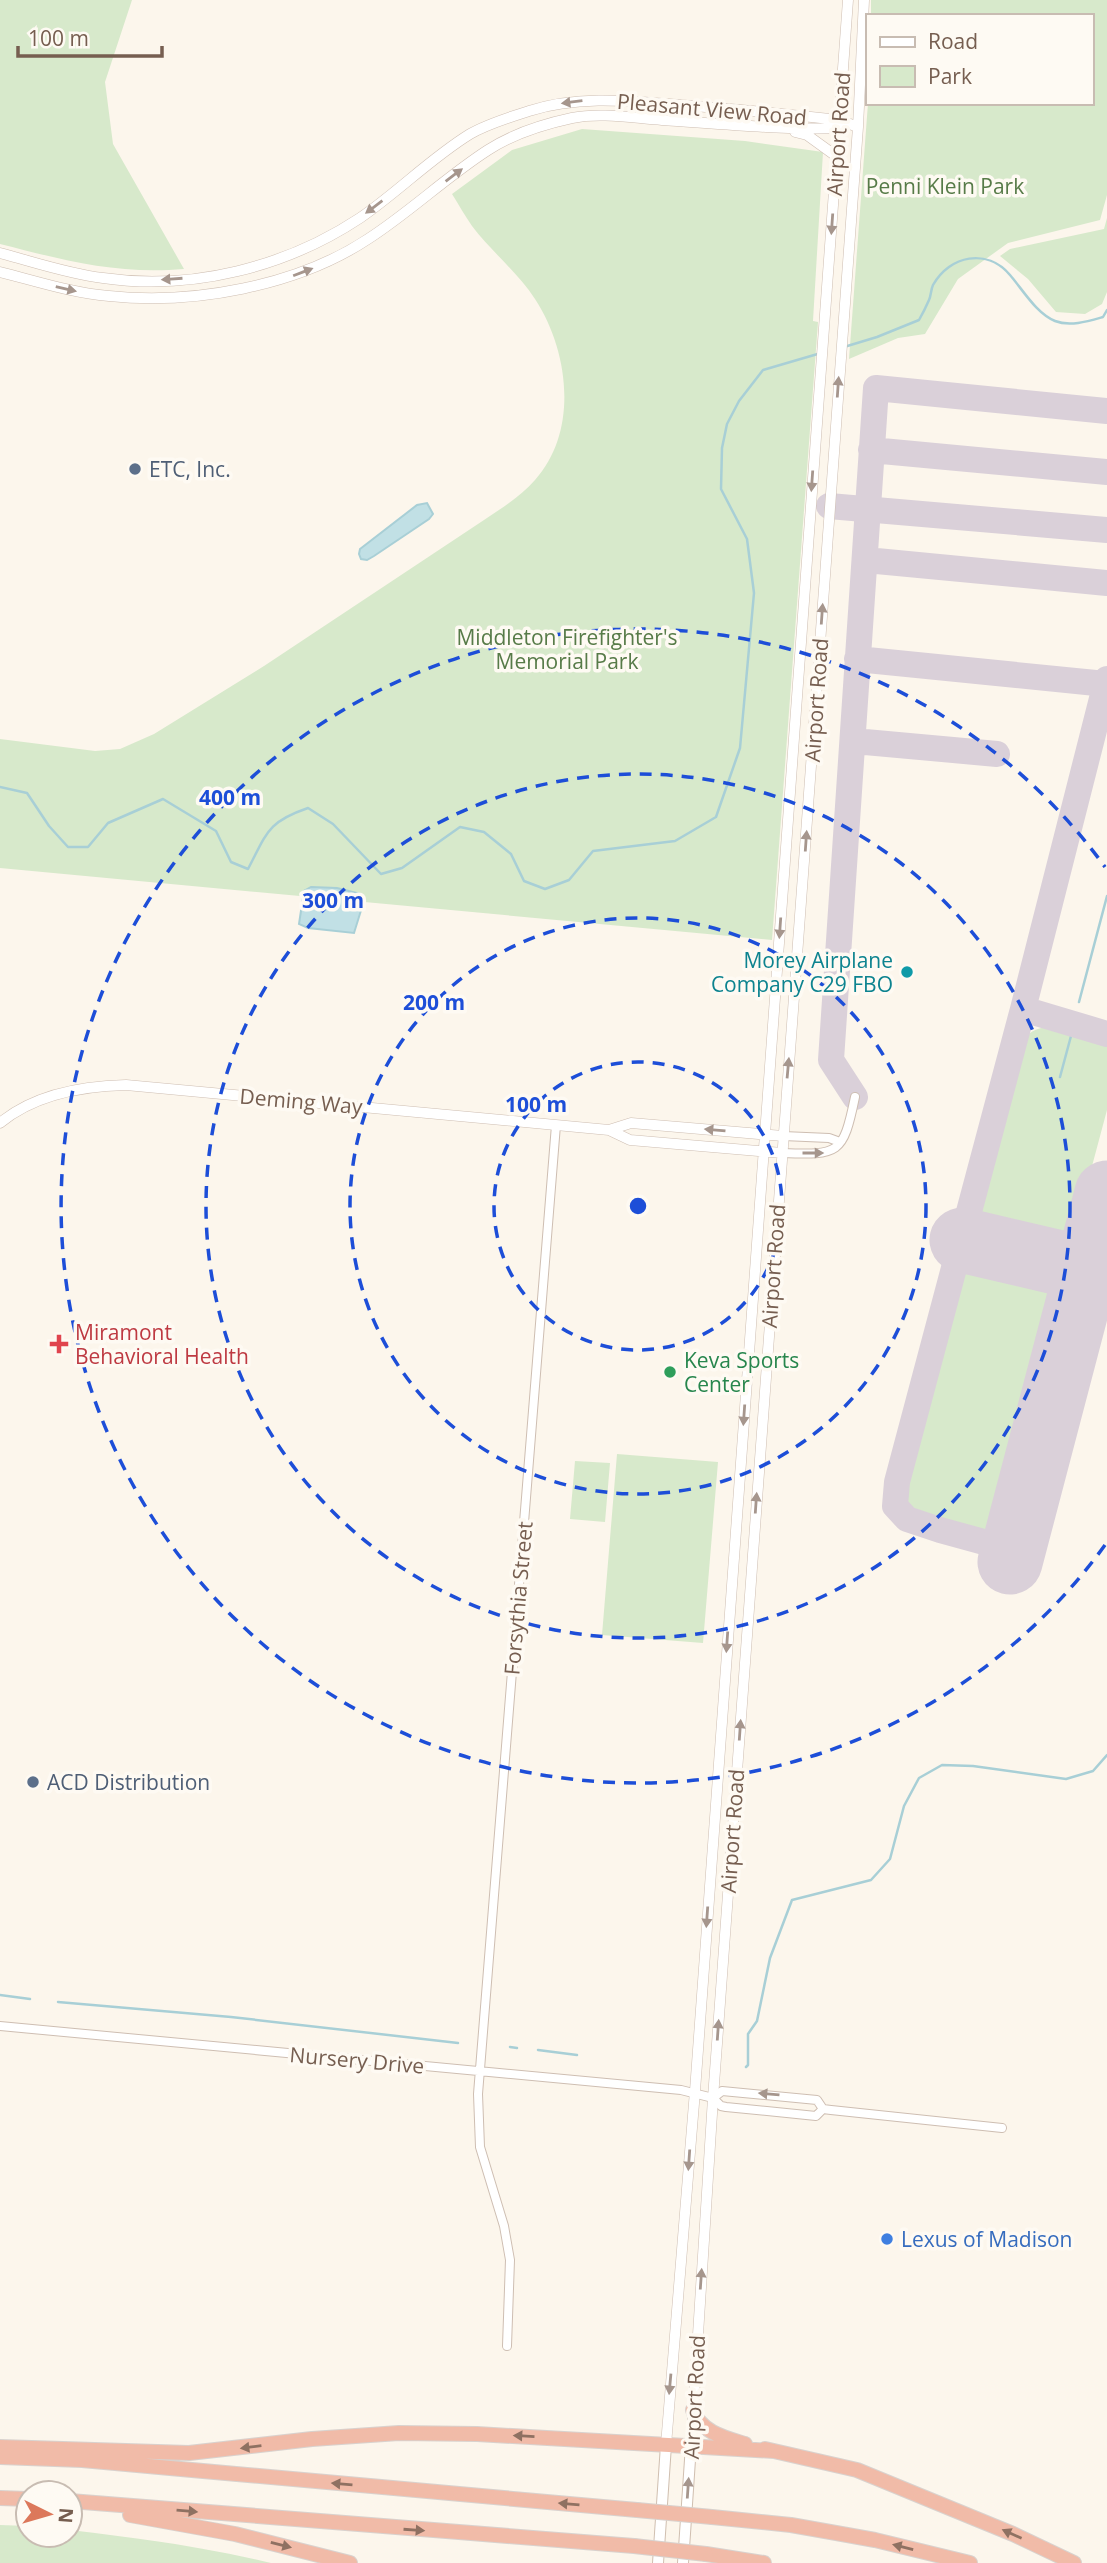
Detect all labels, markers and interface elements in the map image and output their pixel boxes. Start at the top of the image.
scale bar [18,14,161,58]
legend [866,14,1093,105]
text: 100 m [28,24,89,52]
text: Road [928,27,978,55]
text: Park [928,62,972,90]
street label: Airport Road [820,71,856,197]
street label: Pleasant View Road [616,87,808,131]
one-way arrow [561,97,583,108]
one-way arrow [445,168,463,183]
park label: Penni Klein Park [866,172,1024,200]
one-way arrow [365,200,383,214]
one-way arrow [826,214,837,236]
one-way arrow [293,266,314,277]
one-way arrow [161,274,183,285]
one-way arrow [55,283,77,294]
one-way arrow [833,376,844,398]
place label: ETC, Inc. [149,455,231,483]
marker: ETC, Inc. [127,461,143,477]
one-way arrow [806,471,817,493]
one-way arrow [817,603,828,625]
park label: Middleton Firefighter's Memorial Park [456,623,678,675]
street label: Airport Road [798,637,834,763]
text: 400 m [199,783,261,811]
one-way arrow [801,829,812,851]
text: 300 m [302,886,364,914]
one-way arrow [774,917,785,939]
place label: Morey Airplane Company C29 FBO [711,946,893,998]
marker: Morey Airplane Company C29 FBO [899,964,915,980]
text: 200 m [403,988,465,1016]
one-way arrow [783,1056,794,1078]
street label: Deming Way [238,1082,364,1120]
text: 100 m [505,1090,567,1118]
one-way arrow [704,1124,726,1135]
one-way arrow [802,1147,824,1159]
centre of rings [626,1194,650,1218]
street label: Airport Road [755,1203,791,1329]
place label: Miramont Behavioral Health [75,1318,249,1370]
marker: Miramont Behavioral Health [49,1334,69,1354]
place label: Keva Sports Center [684,1346,799,1398]
marker: Keva Sports Center [662,1364,678,1380]
one-way arrow [738,1404,749,1426]
one-way arrow [751,1492,762,1514]
street label: Forsythia Street [497,1520,539,1676]
one-way arrow [721,1631,732,1653]
one-way arrow [735,1718,746,1740]
place label: ACD Distribution [47,1768,210,1796]
street label: Airport Road [714,1768,750,1894]
marker: ACD Distribution [25,1774,41,1790]
one-way arrow [701,1907,712,1929]
one-way arrow [713,2019,724,2041]
street label: Nursery Drive [289,2040,425,2080]
one-way arrow [758,2088,780,2099]
one-way arrow [683,2149,694,2171]
place label: Lexus of Madison [901,2225,1072,2253]
marker: Lexus of Madison [879,2231,895,2247]
one-way arrow [696,2268,707,2290]
street label: Airport Road [677,2334,711,2460]
one-way arrow [664,2373,675,2395]
one-way arrow [513,2431,535,2442]
one-way arrow [240,2441,262,2452]
one-way arrow [683,2477,694,2499]
one-way arrow [331,2478,353,2489]
north arrow [14,2479,84,2549]
one-way arrow [557,2498,579,2509]
one-way arrow [176,2506,198,2517]
text: N [52,2507,80,2524]
one-way arrow [403,2525,425,2536]
one-way arrow [1002,2528,1023,2539]
one-way arrow [270,2540,292,2551]
one-way arrow [892,2541,914,2552]

